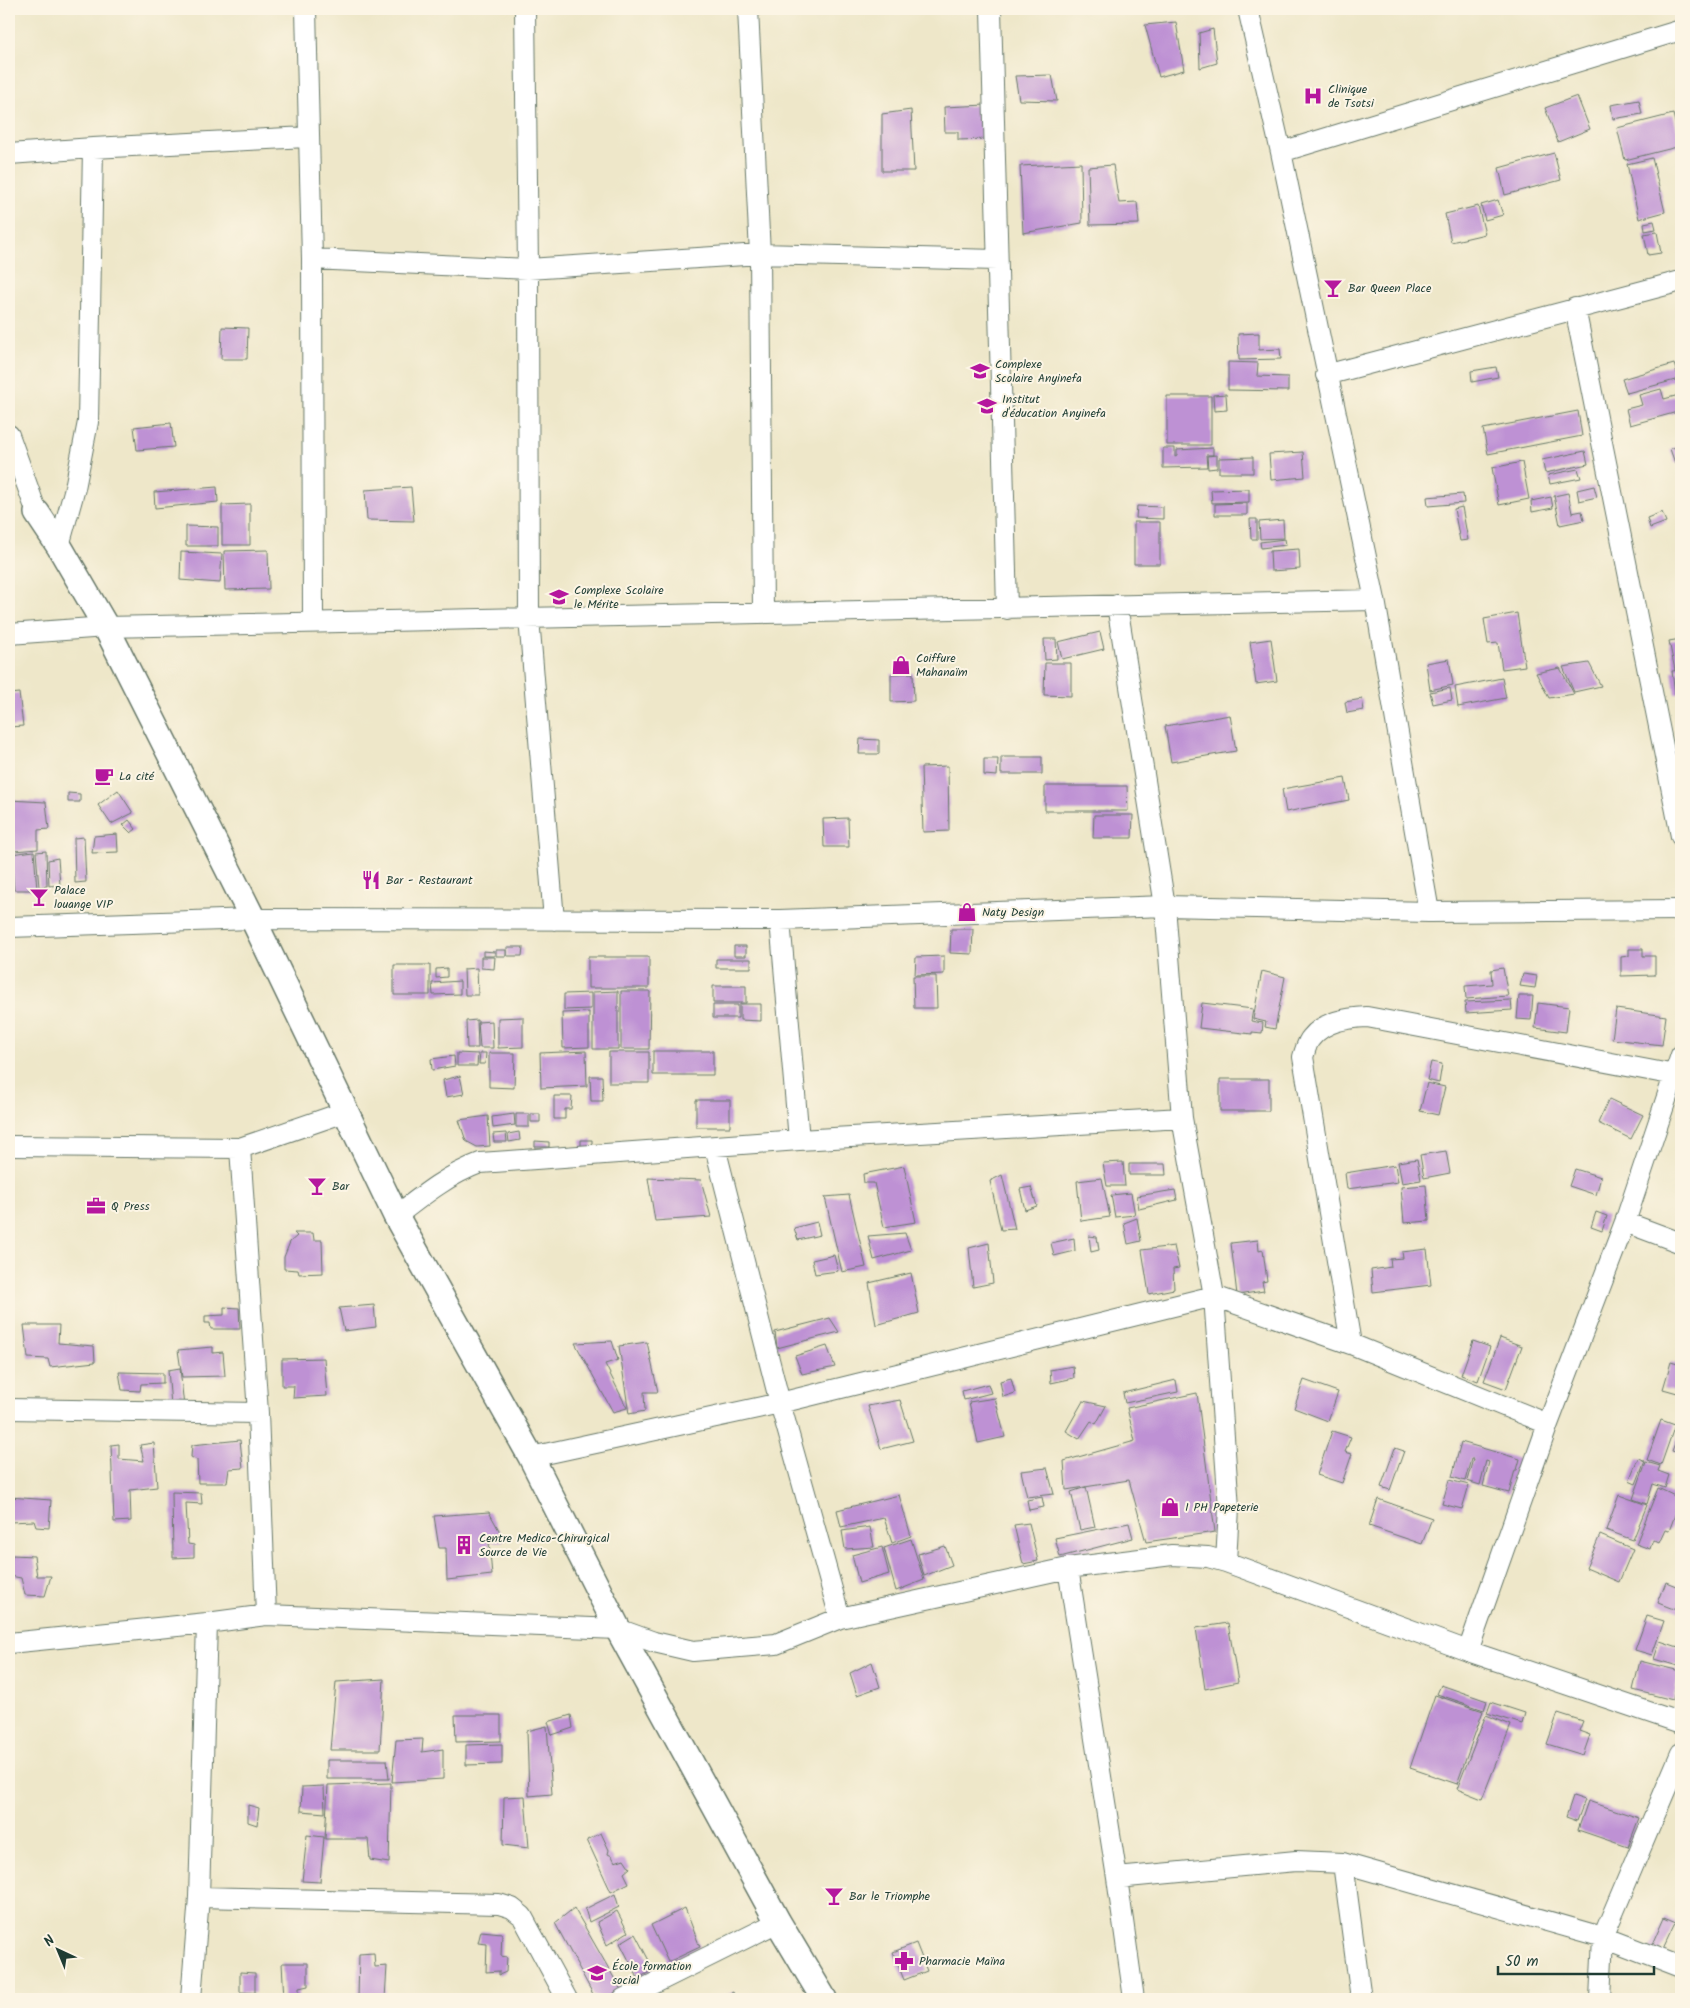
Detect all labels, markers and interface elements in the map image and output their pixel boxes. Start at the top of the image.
place label: Clinique de Tsotsi [1328,80,1375,113]
hospital icon: Clinique de Tsotsi [1302,85,1324,107]
bar icon: Bar Queen Place [1322,277,1344,299]
place label: Bar Queen Place [1348,279,1432,298]
place label: Complexe Scolaire Anyinefa [995,355,1082,388]
school or university icon: Complexe Scolaire Anyinefa [969,360,991,382]
place label: Institut d'éducation Anyinefa [1002,390,1106,423]
school or university icon: Institut d'éducation Anyinefa [976,395,998,417]
place label: Complexe Scolaire le Mérite [574,581,664,614]
school or university icon: Complexe Scolaire le Mérite [548,586,570,608]
place label: Coiffure Mahanaïm [916,649,968,682]
shop icon: Coiffure Mahanaïm [890,654,912,676]
cafe icon: La cité [93,765,115,787]
place label: La cité [119,767,155,786]
restaurant icon: Bar - Restaurant [360,869,382,891]
place label: Bar - Restaurant [386,871,473,890]
place label: Palace louange VIP [54,881,113,914]
bar icon: Palace louange VIP [28,886,50,908]
shop icon: Naty Design [956,901,978,923]
place label: Naty Design [982,903,1044,922]
bar icon: Bar [306,1175,328,1197]
place label: Bar [332,1177,350,1196]
office icon: Q Press [85,1195,107,1217]
place label: Q Press [111,1197,150,1216]
shop icon: I PH Papeterie [1159,1496,1181,1518]
place label: I PH Papeterie [1185,1498,1259,1517]
place label: Centre Medico-Chirurgical Source de Vie [479,1529,610,1562]
building icon: Centre Medico-Chirurgical Source de Vie [453,1534,475,1556]
bar icon: Bar le Triomphe [823,1885,845,1907]
place label: Bar le Triomphe [849,1887,931,1906]
north arrow [32,1926,82,1976]
text: N [39,1930,61,1952]
scale bar [1498,1943,1654,1975]
pharmacy icon: Pharmacie Maïna [893,1950,915,1972]
text: 50 m [1505,1950,1539,1974]
place label: Pharmacie Maïna [919,1952,1005,1971]
place label: École formation social [612,1957,691,1990]
school or university icon: École formation social [586,1962,608,1984]

